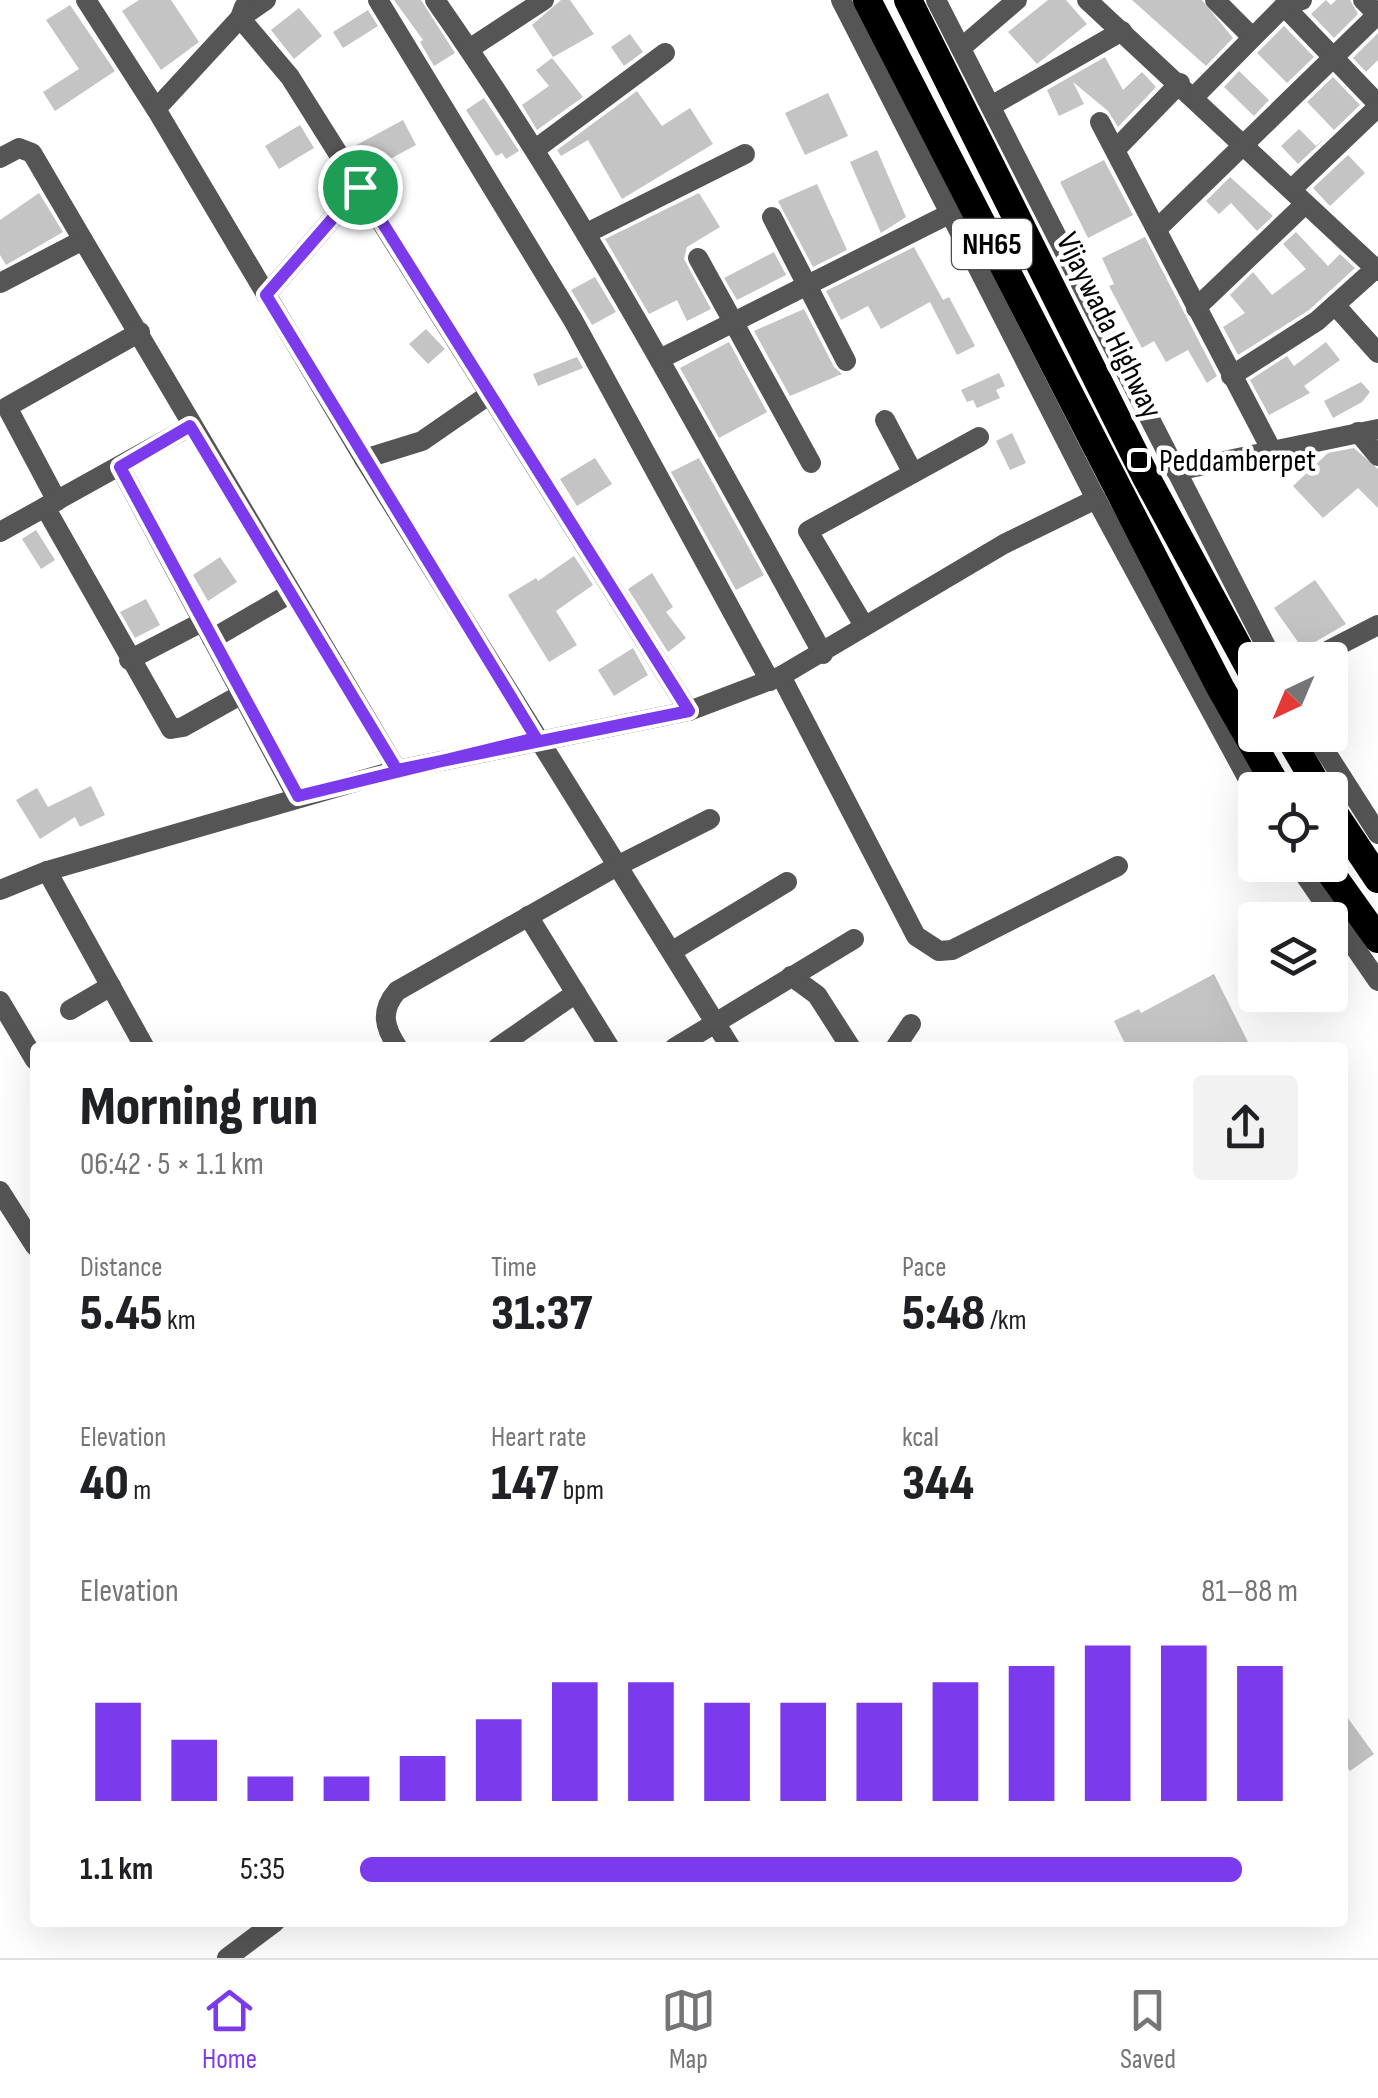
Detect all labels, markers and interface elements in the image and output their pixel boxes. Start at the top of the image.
pin [318,145,403,230]
icon: arrive [333,160,388,215]
road number: NH65 [952,219,1032,269]
street label: Vijaywada Highway [1047,226,1170,425]
place label: Peddamberpet [1159,442,1316,481]
marker: Peddamberpet [1128,449,1150,471]
north arrow [1238,642,1348,752]
map controls [1238,642,1348,1012]
button: locate [1238,772,1348,882]
button: layers [1238,902,1348,1012]
text: Morning run [80,1074,318,1141]
button: share [1193,1075,1298,1180]
text: 06:42 · 5 × 1.1 km [80,1145,264,1184]
text: Distance [80,1251,163,1284]
text: Time [491,1251,537,1284]
text: Pace [902,1251,947,1284]
text: 5.45 [80,1284,163,1344]
text: 31:37 [491,1284,592,1344]
text: 5:48 [902,1284,986,1344]
text: km [163,1304,196,1337]
text: /km [986,1304,1026,1337]
text: Elevation [80,1421,166,1454]
text: Heart rate [491,1421,587,1454]
text: kcal [902,1421,939,1454]
text: 40 [80,1454,129,1514]
text: 147 [491,1454,558,1514]
text: 344 [902,1454,974,1514]
text: m [129,1474,151,1507]
text: bpm [558,1474,604,1507]
text: Elevation [80,1572,179,1611]
text: 81–88 m [1201,1572,1298,1611]
text: 1.1 km [80,1850,153,1889]
text: 5:35 [240,1850,285,1889]
tab: Home [202,1983,257,2076]
tab: Map [661,1983,716,2076]
tab: Saved [1120,1983,1176,2076]

